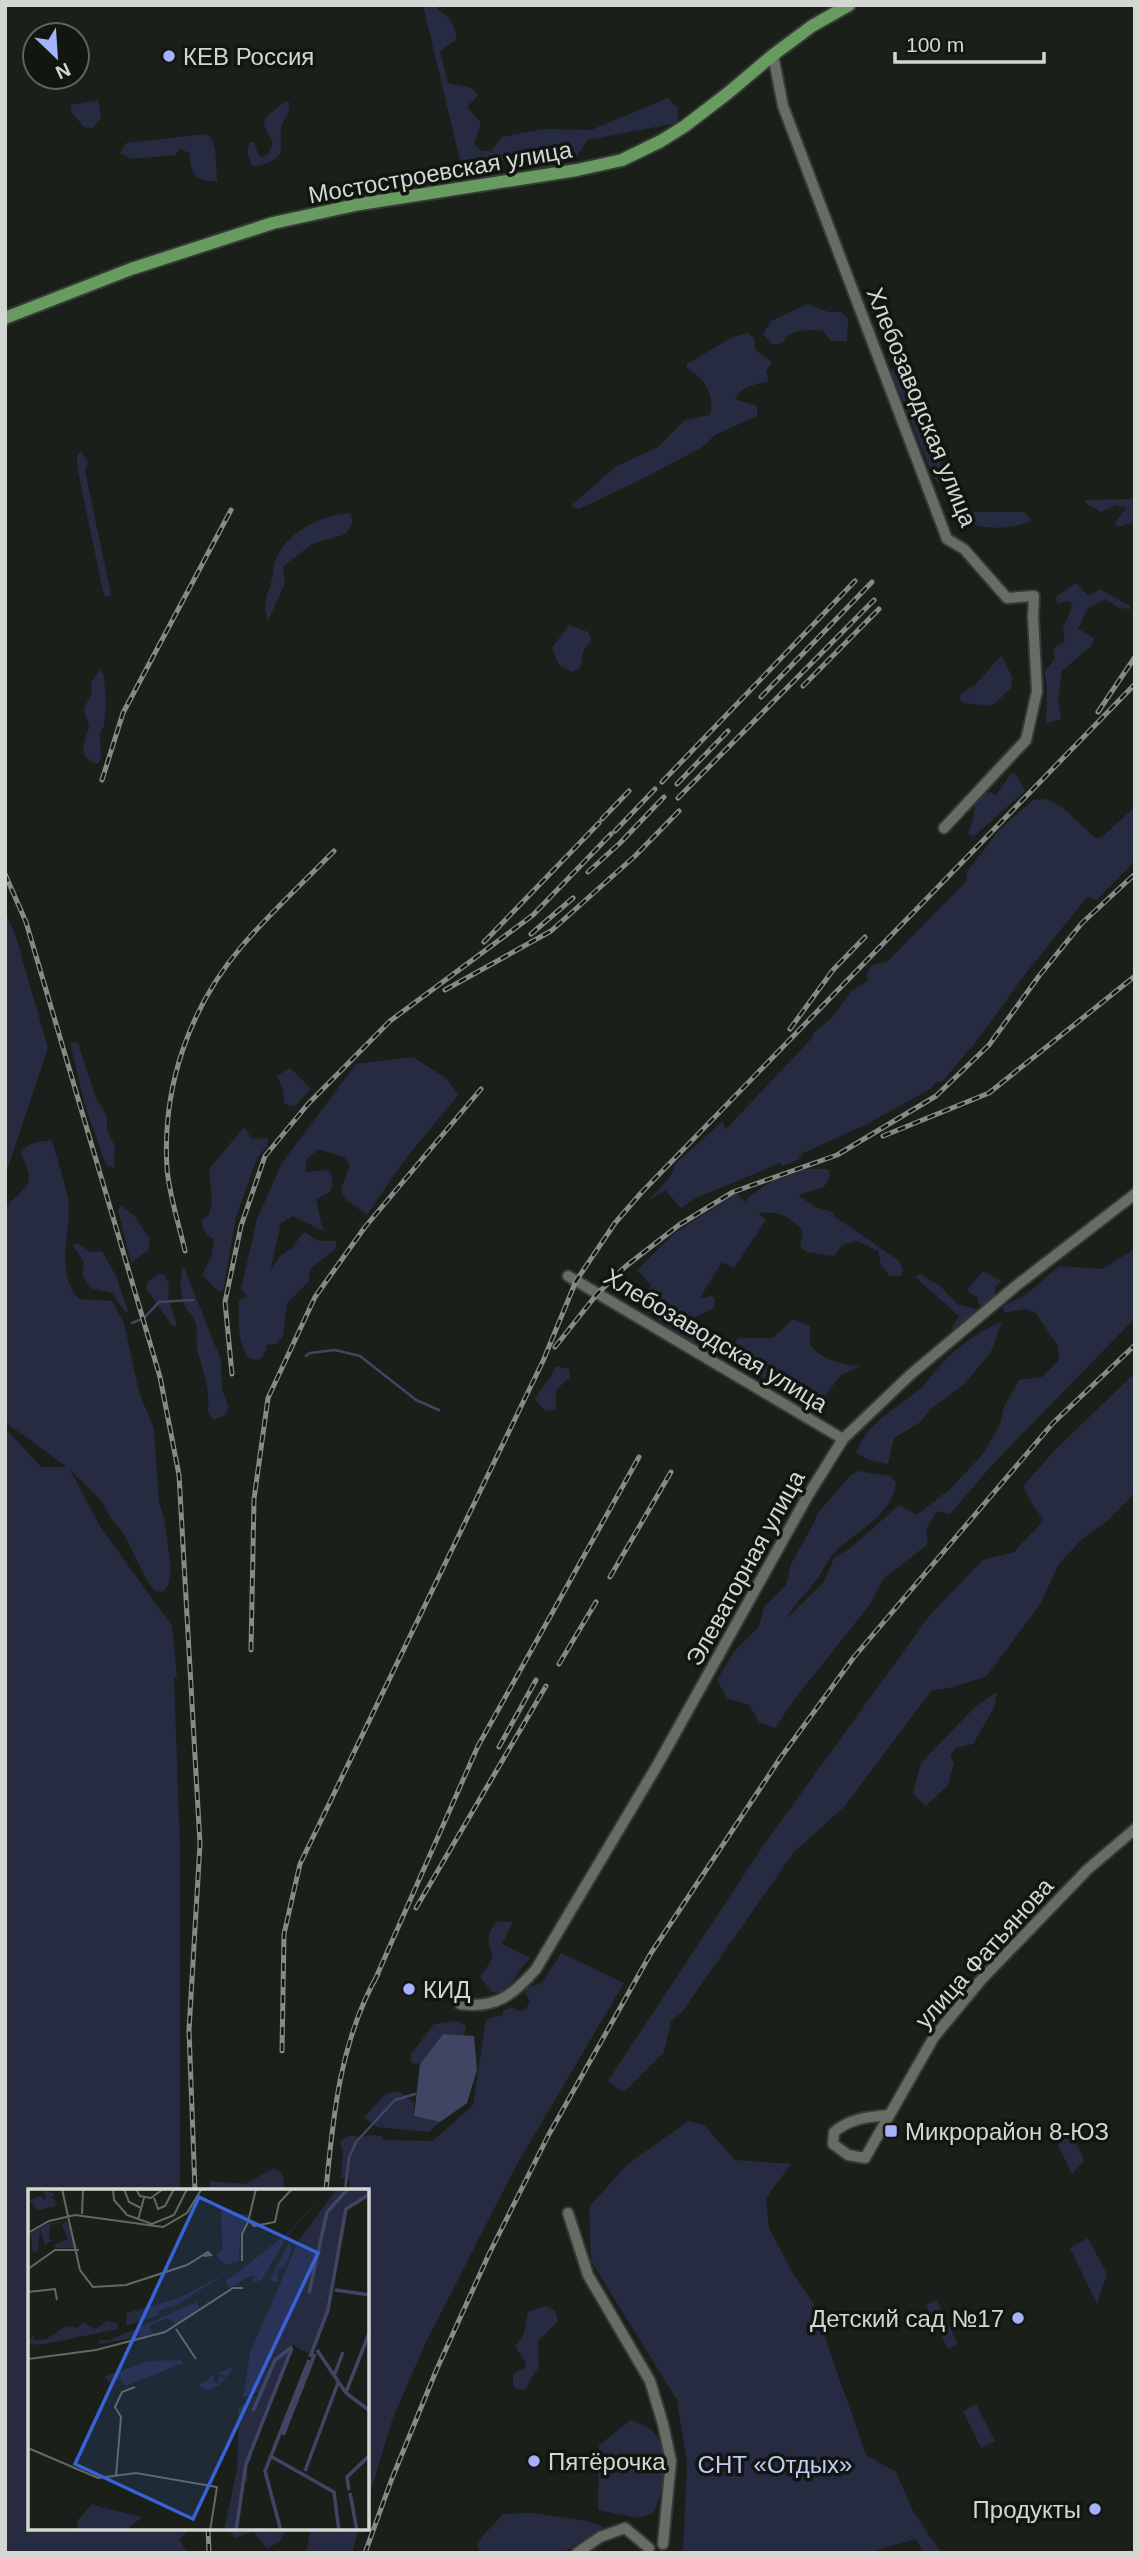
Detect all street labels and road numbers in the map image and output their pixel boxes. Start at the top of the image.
street label: Мостостроевская улица [306,135,575,208]
street label: Хлебозаводская улица [862,283,983,531]
street label: Хлебозаводская улица [600,1263,833,1418]
street label: Элеваторная улица [680,1465,810,1670]
street label: улица Фатьянова [910,1872,1059,2034]

